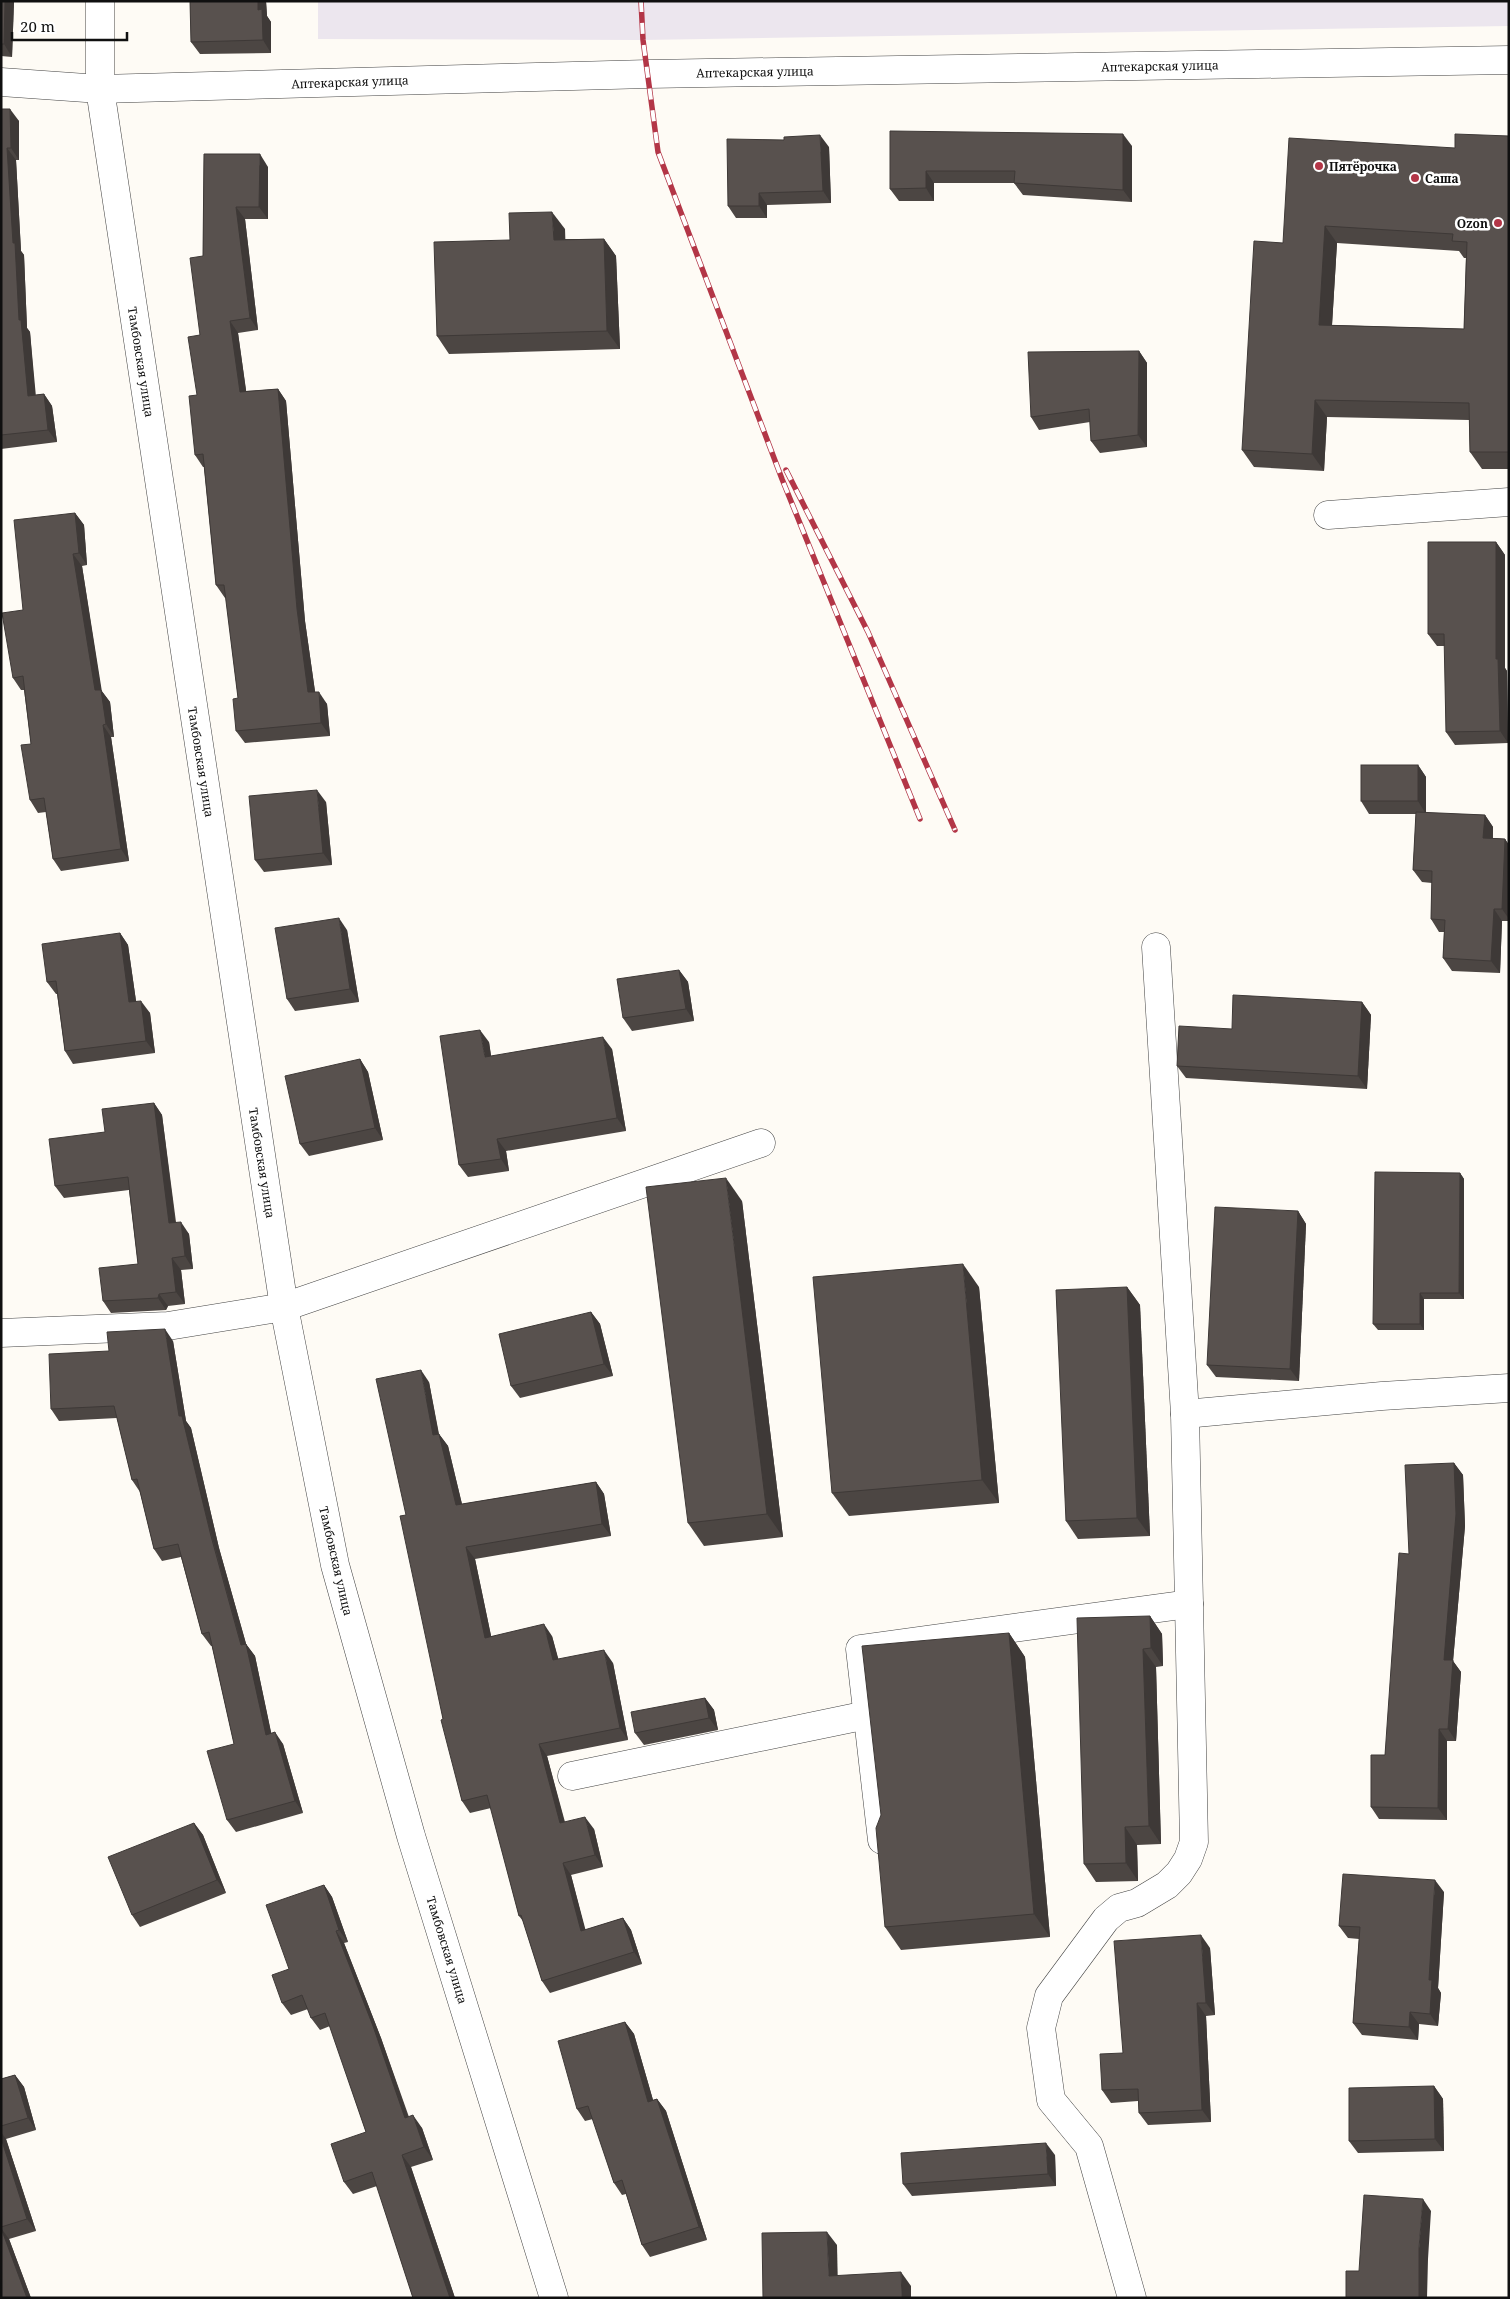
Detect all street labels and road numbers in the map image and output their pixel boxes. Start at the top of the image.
street label: Аптекарская улица [1101,56,1219,76]
street label: Аптекарская улица [696,62,814,82]
street label: Аптекарская улица [291,71,409,93]
street label: Тамбовская улица [124,306,158,419]
street label: Тамбовская улица [184,706,218,819]
street label: Тамбовская улица [245,1107,279,1220]
street label: Тамбовская улица [315,1505,357,1617]
street label: Тамбовская улица [423,1894,471,2006]

